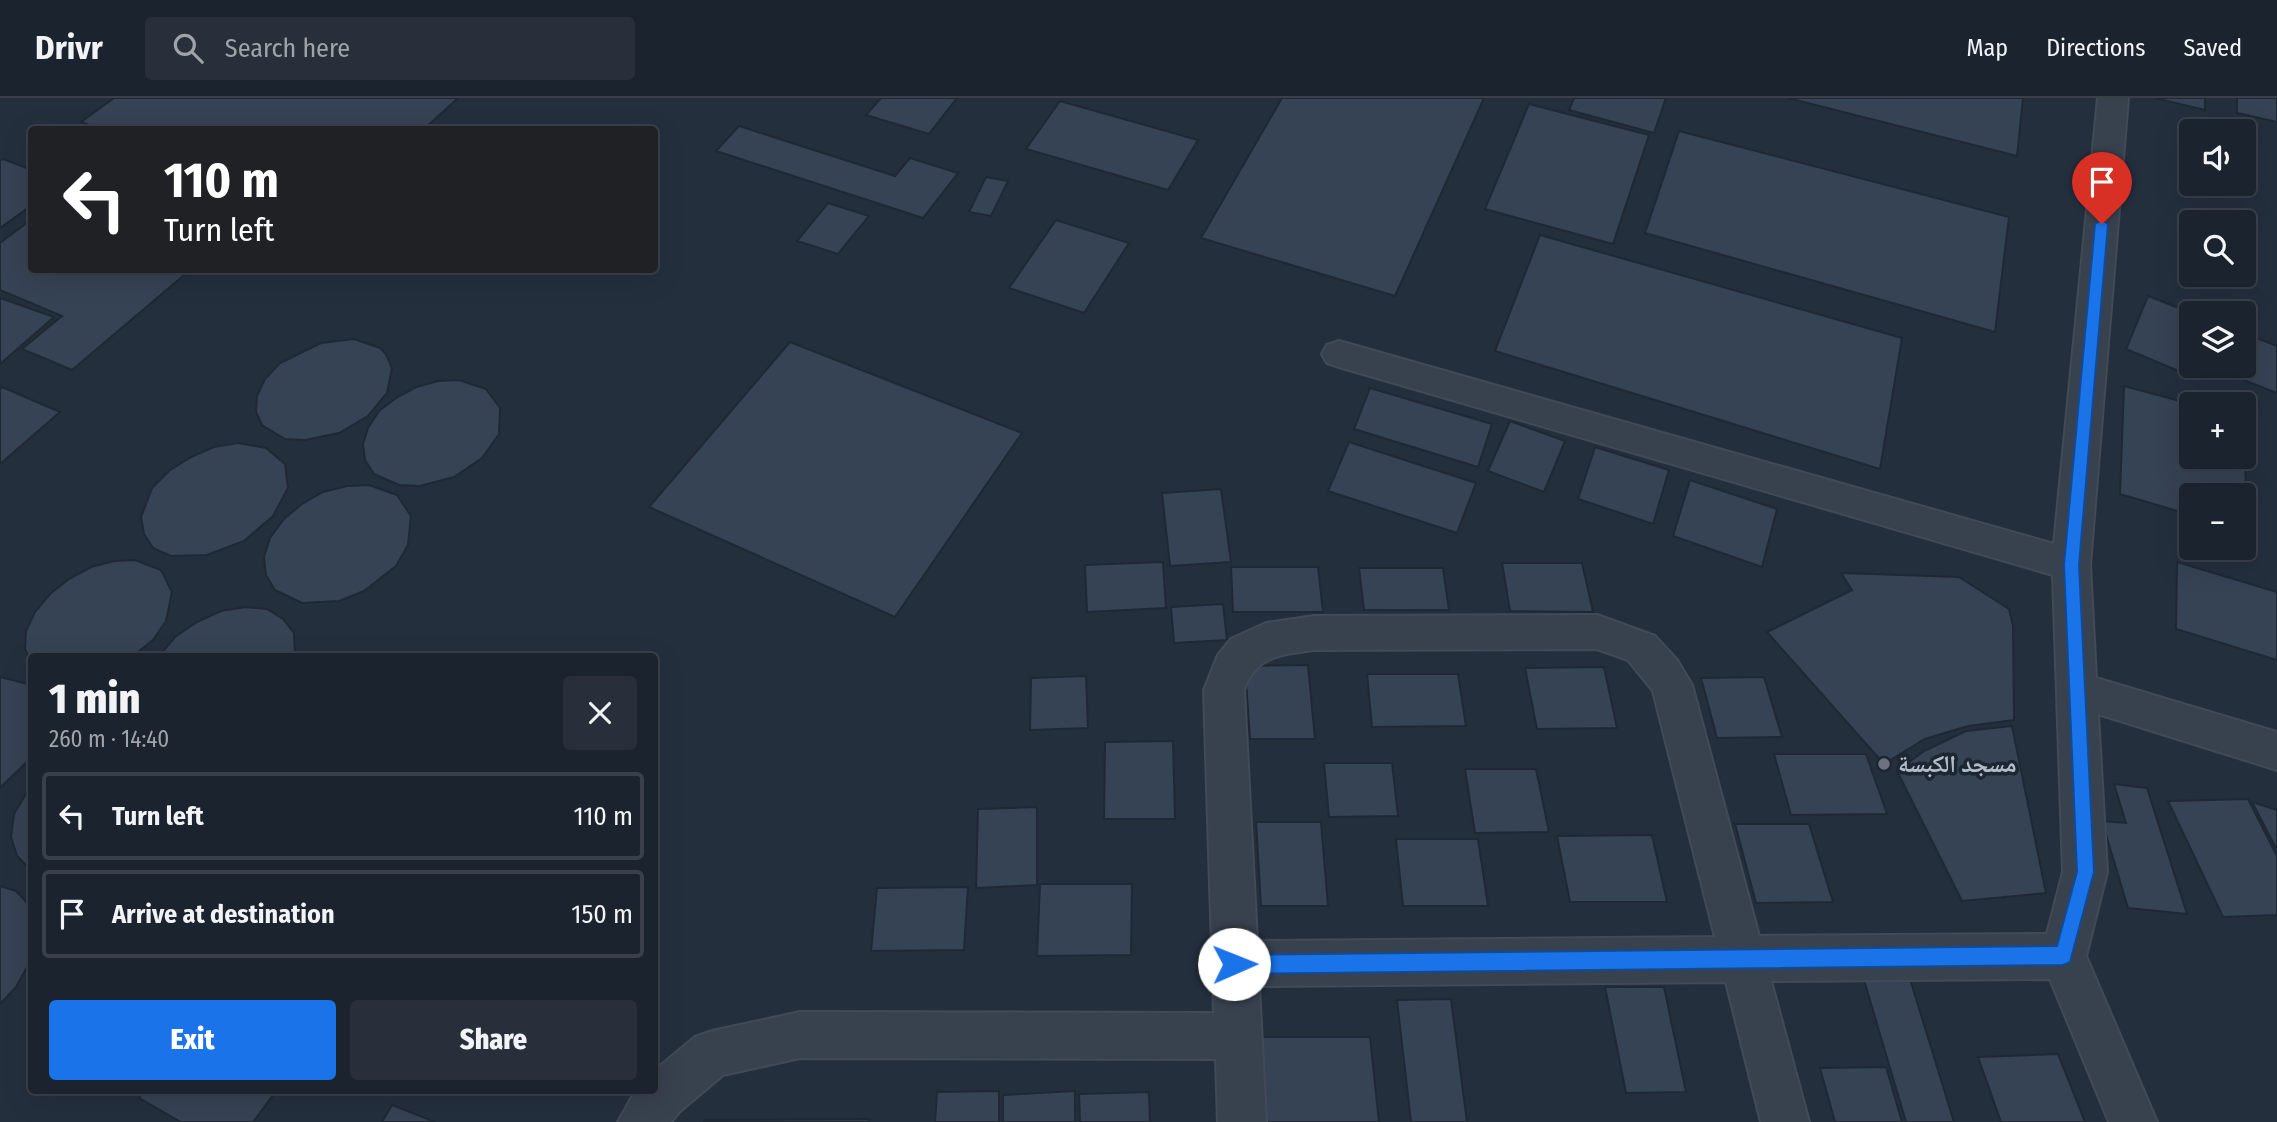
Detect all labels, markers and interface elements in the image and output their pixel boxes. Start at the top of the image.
search box [145,17,635,80]
text: Drivr [35,28,103,68]
icon: search [169,29,207,67]
text: Search here [225,33,350,64]
text: Map [1967,34,2008,62]
text: Directions [2046,34,2145,62]
text: Saved [2183,34,2242,62]
map controls [2179,119,2256,560]
button: sound [2179,119,2256,196]
text: 110 m [164,151,279,210]
pin [2072,152,2132,224]
icon: left [49,154,140,245]
icon: arrive [2083,163,2121,201]
button: search [2179,210,2256,287]
text: Turn left [164,211,274,249]
button: layers [2179,301,2256,378]
button: + [2179,392,2256,469]
button: − [2179,483,2256,560]
text: 1 min [49,674,140,724]
button: close [563,676,637,750]
text: 260 m · 14:40 [49,725,169,753]
place label: مسجد الكبسة [1898,750,2017,778]
marker: مسجد الكبسة [1876,756,1892,772]
icon: left [53,797,91,835]
text: Turn left [112,801,204,832]
text: 110 m [573,801,633,832]
icon: arrive [53,895,91,933]
text: Arrive at destination [112,899,335,930]
text: 150 m [571,899,633,930]
position arrow [1197,927,1271,1001]
button: Exit [49,1000,336,1080]
button: Share [350,1000,637,1080]

